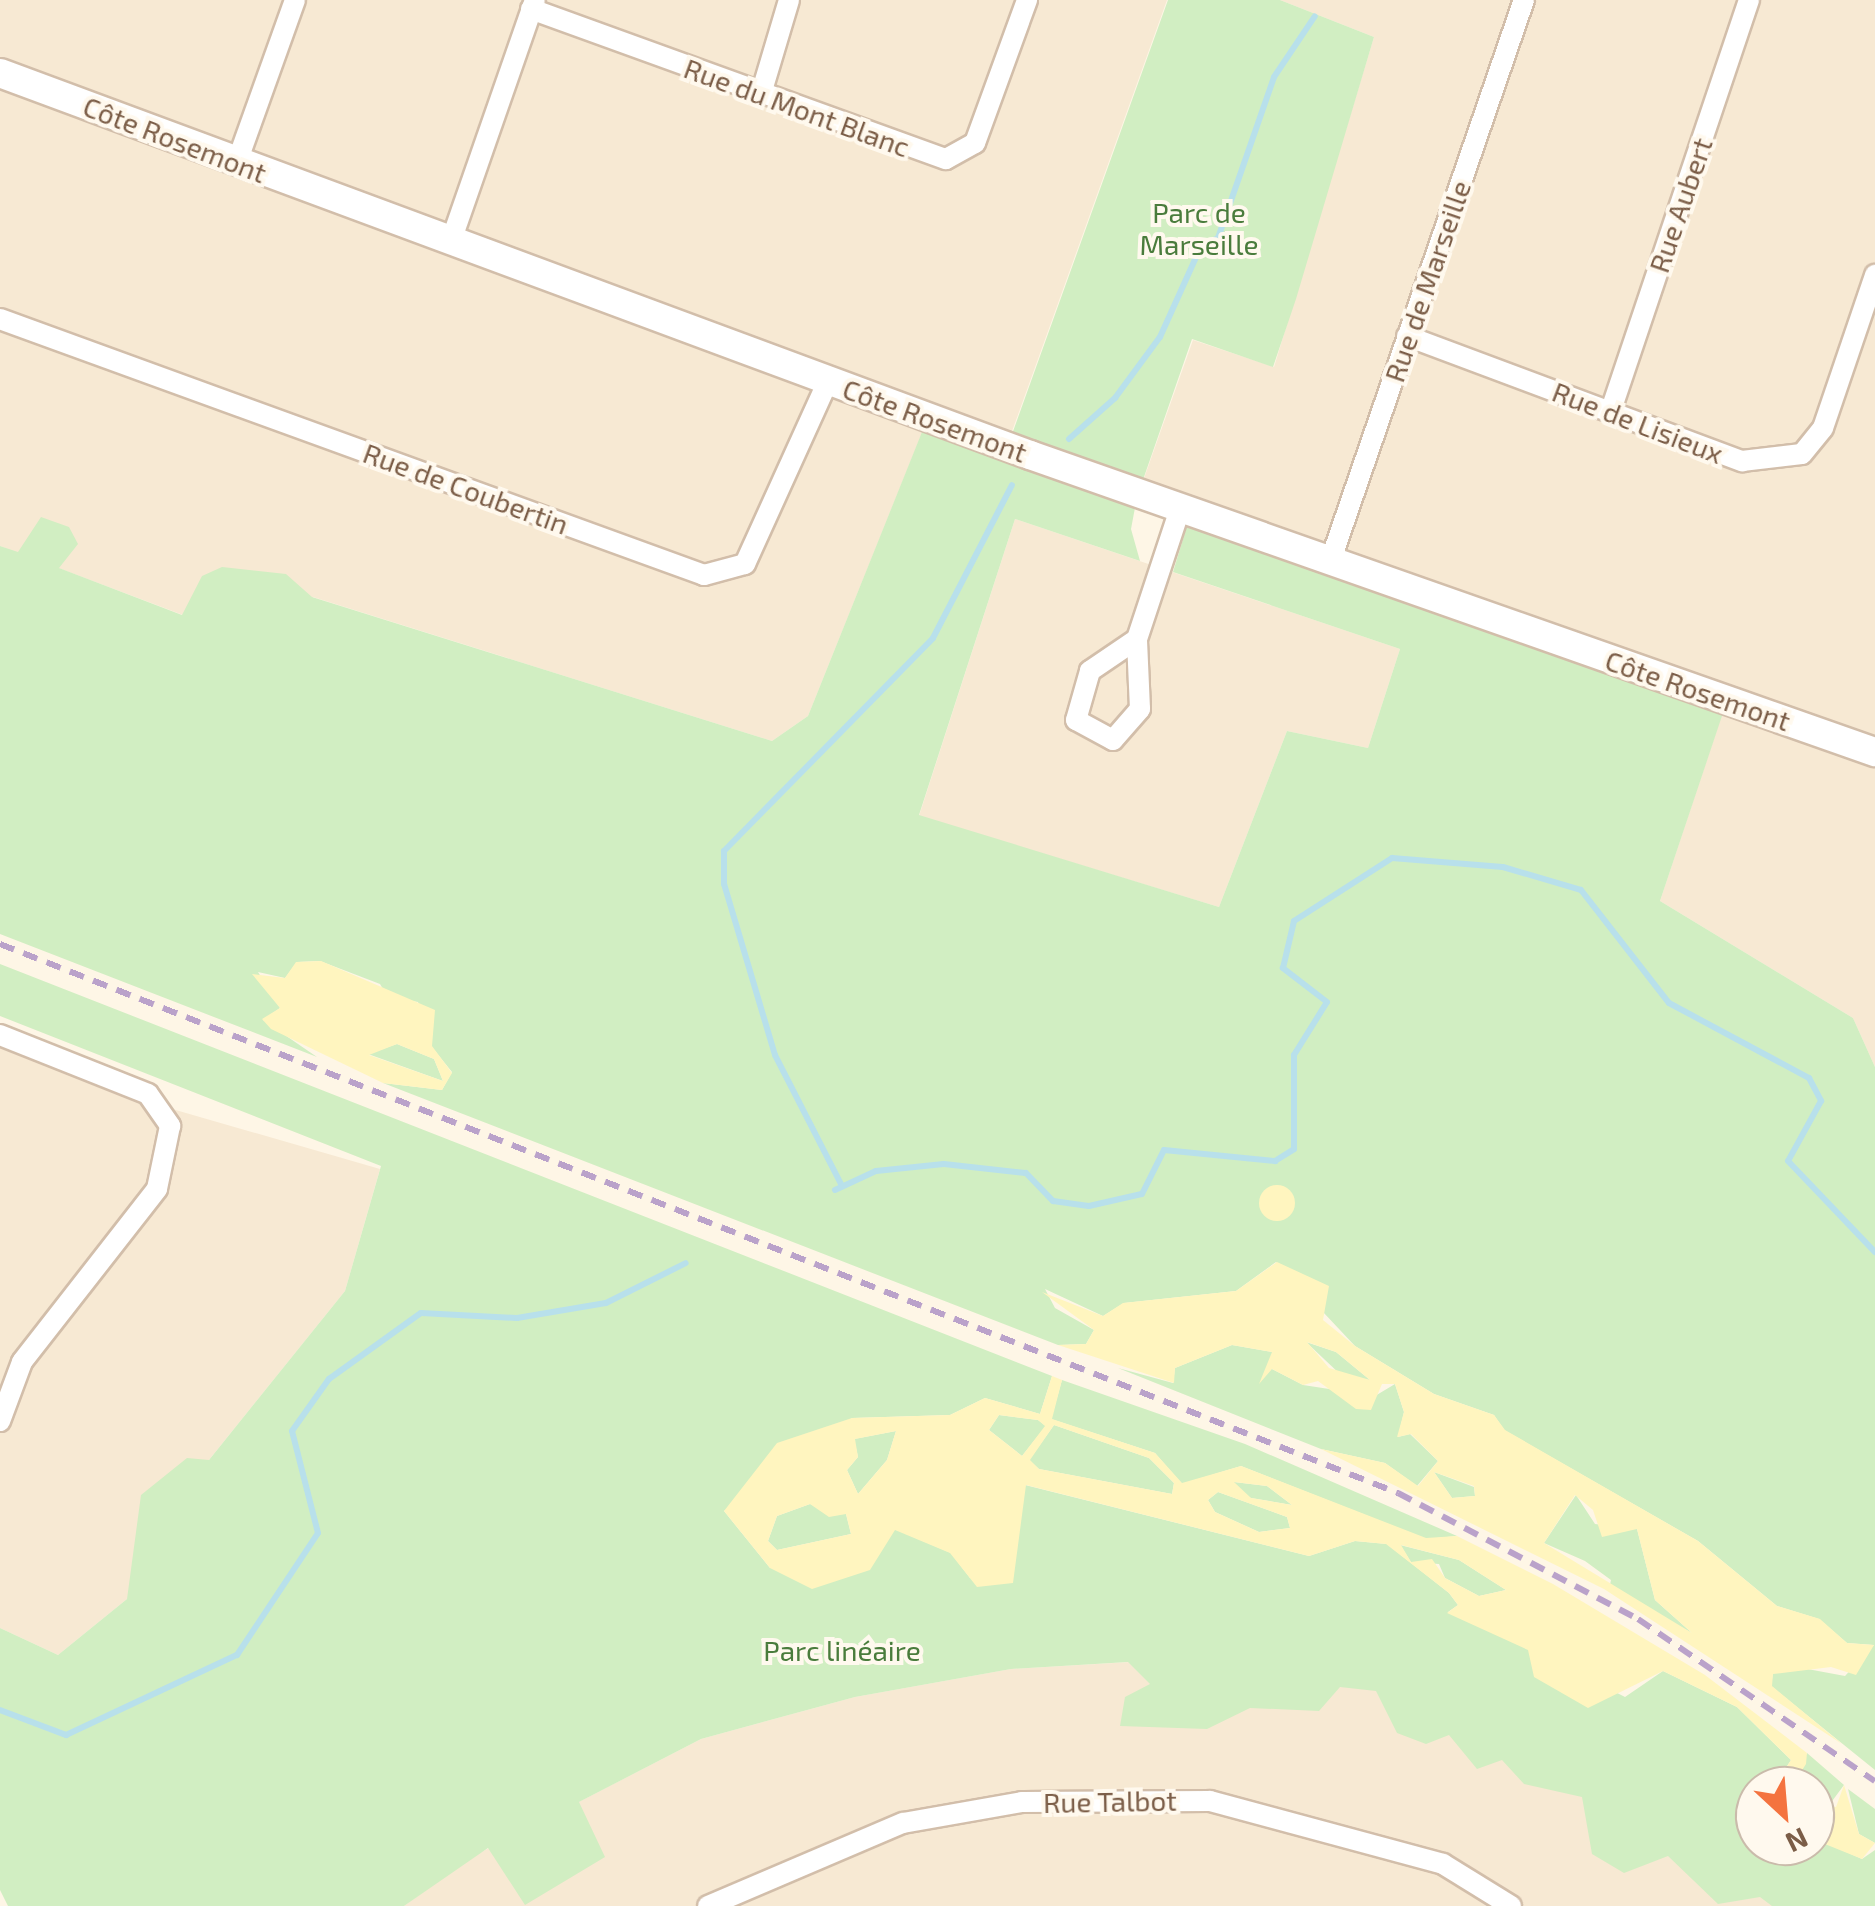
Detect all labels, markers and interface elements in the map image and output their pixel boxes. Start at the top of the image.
street label: Rue du Mont Blanc [680,51,914,163]
street label: Côte Rosemont [79,89,271,189]
street label: Rue Aubert [1641,133,1719,277]
street label: Rue de Marseille [1377,176,1477,386]
park label: Parc de Marseille [1139,195,1259,261]
street label: Côte Rosemont [838,371,1032,469]
street label: Rue de Lisieux [1548,374,1728,470]
street label: Rue de Coubertin [359,435,573,541]
street label: Côte Rosemont [1601,643,1795,737]
park label: Parc linéaire [763,1633,921,1667]
north arrow [1735,1766,1835,1866]
street label: Rue Talbot [1043,1783,1177,1819]
text: N [1781,1821,1814,1861]

